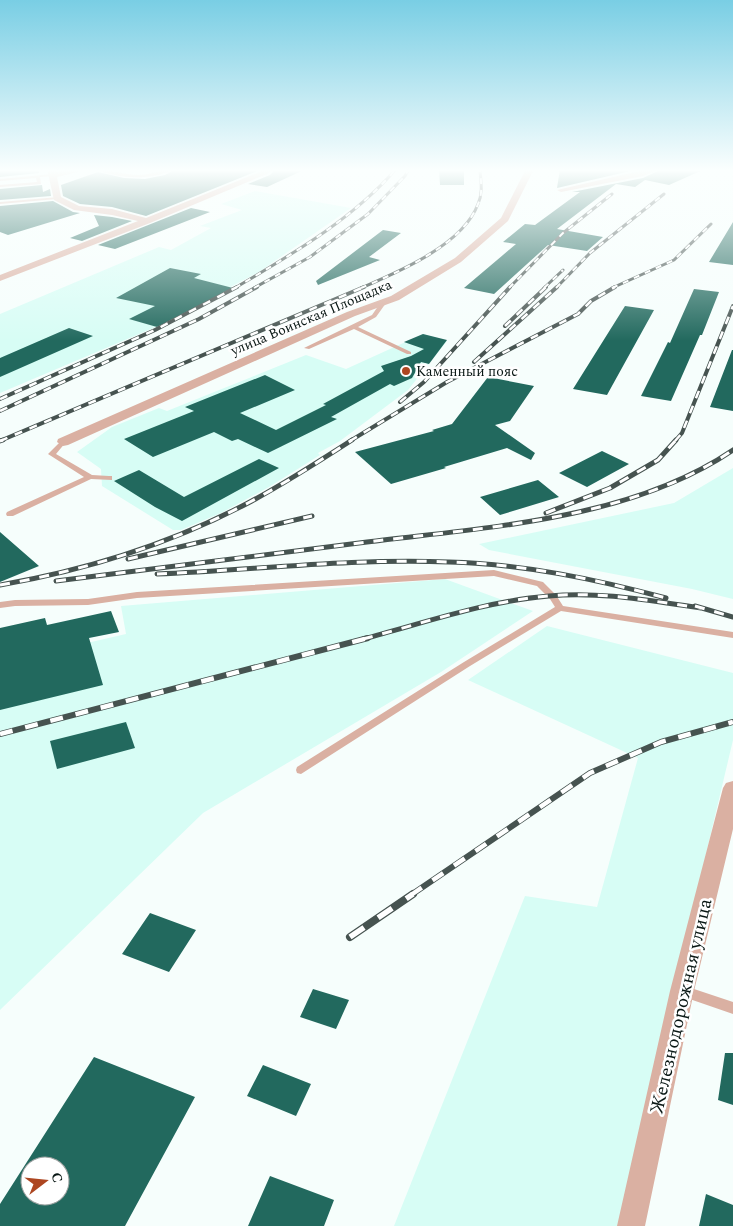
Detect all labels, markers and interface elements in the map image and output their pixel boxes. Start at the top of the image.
street label: улица Воинская Площадка [226,274,395,361]
place label: Каменный пояс [416,361,518,382]
marker: Каменный пояс [400,365,412,377]
street label: Железнодорожная улица [643,895,721,1117]
north arrow [20,1156,70,1206]
text: С [46,1170,68,1185]

